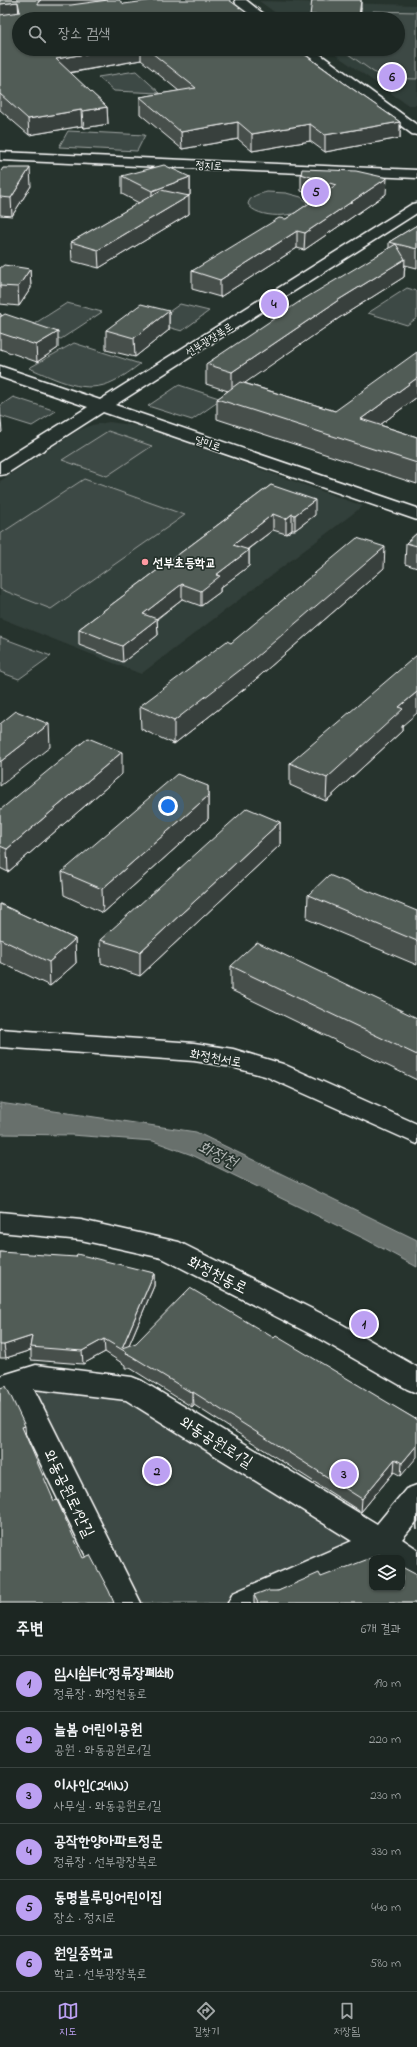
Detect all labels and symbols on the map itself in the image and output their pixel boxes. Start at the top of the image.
pin: 6 [379,62,405,92]
street label: 정지로 [195,157,223,175]
pin: 5 [303,177,329,207]
pin: 4 [261,289,287,319]
street label: 선부광장북로 [183,319,236,361]
street label: 달미로 [193,432,223,456]
place label: 선부초등학교 [152,554,216,573]
marker: 선부초등학교 [140,557,150,567]
your location [158,796,178,816]
street label: 화정천서로 [188,1045,243,1072]
water label: 화정천 [193,1135,243,1177]
street label: 화정천동로 [183,1250,251,1301]
pin: 1 [351,1309,377,1339]
street label: 와동공원로1길 [175,1411,257,1475]
street label: 와동공원로1안길 [37,1446,100,1542]
pin: 2 [144,1456,170,1486]
pin: 3 [331,1459,357,1489]

